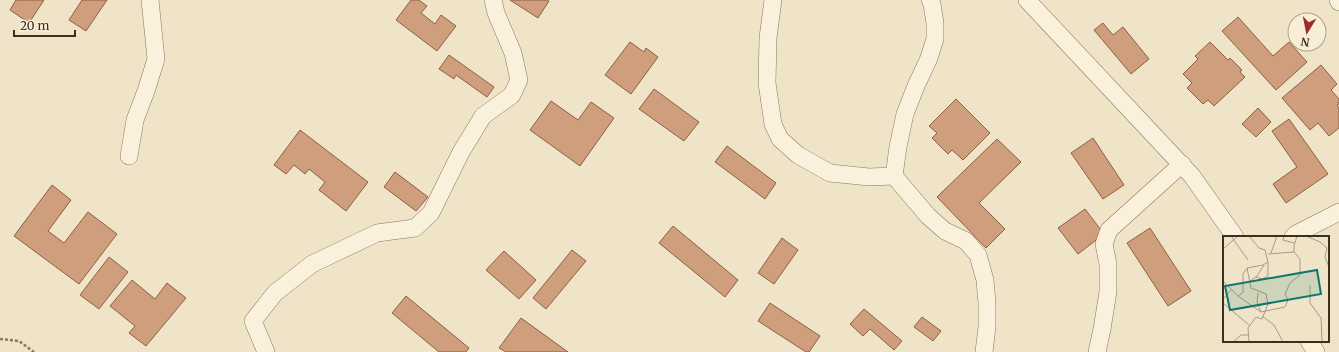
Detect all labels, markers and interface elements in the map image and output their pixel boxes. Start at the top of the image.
scale bar [14,12,75,38]
north arrow [1287,12,1327,52]
text: 20 m [20,18,49,33]
text: N [1299,34,1311,49]
inset map [1223,236,1329,342]

